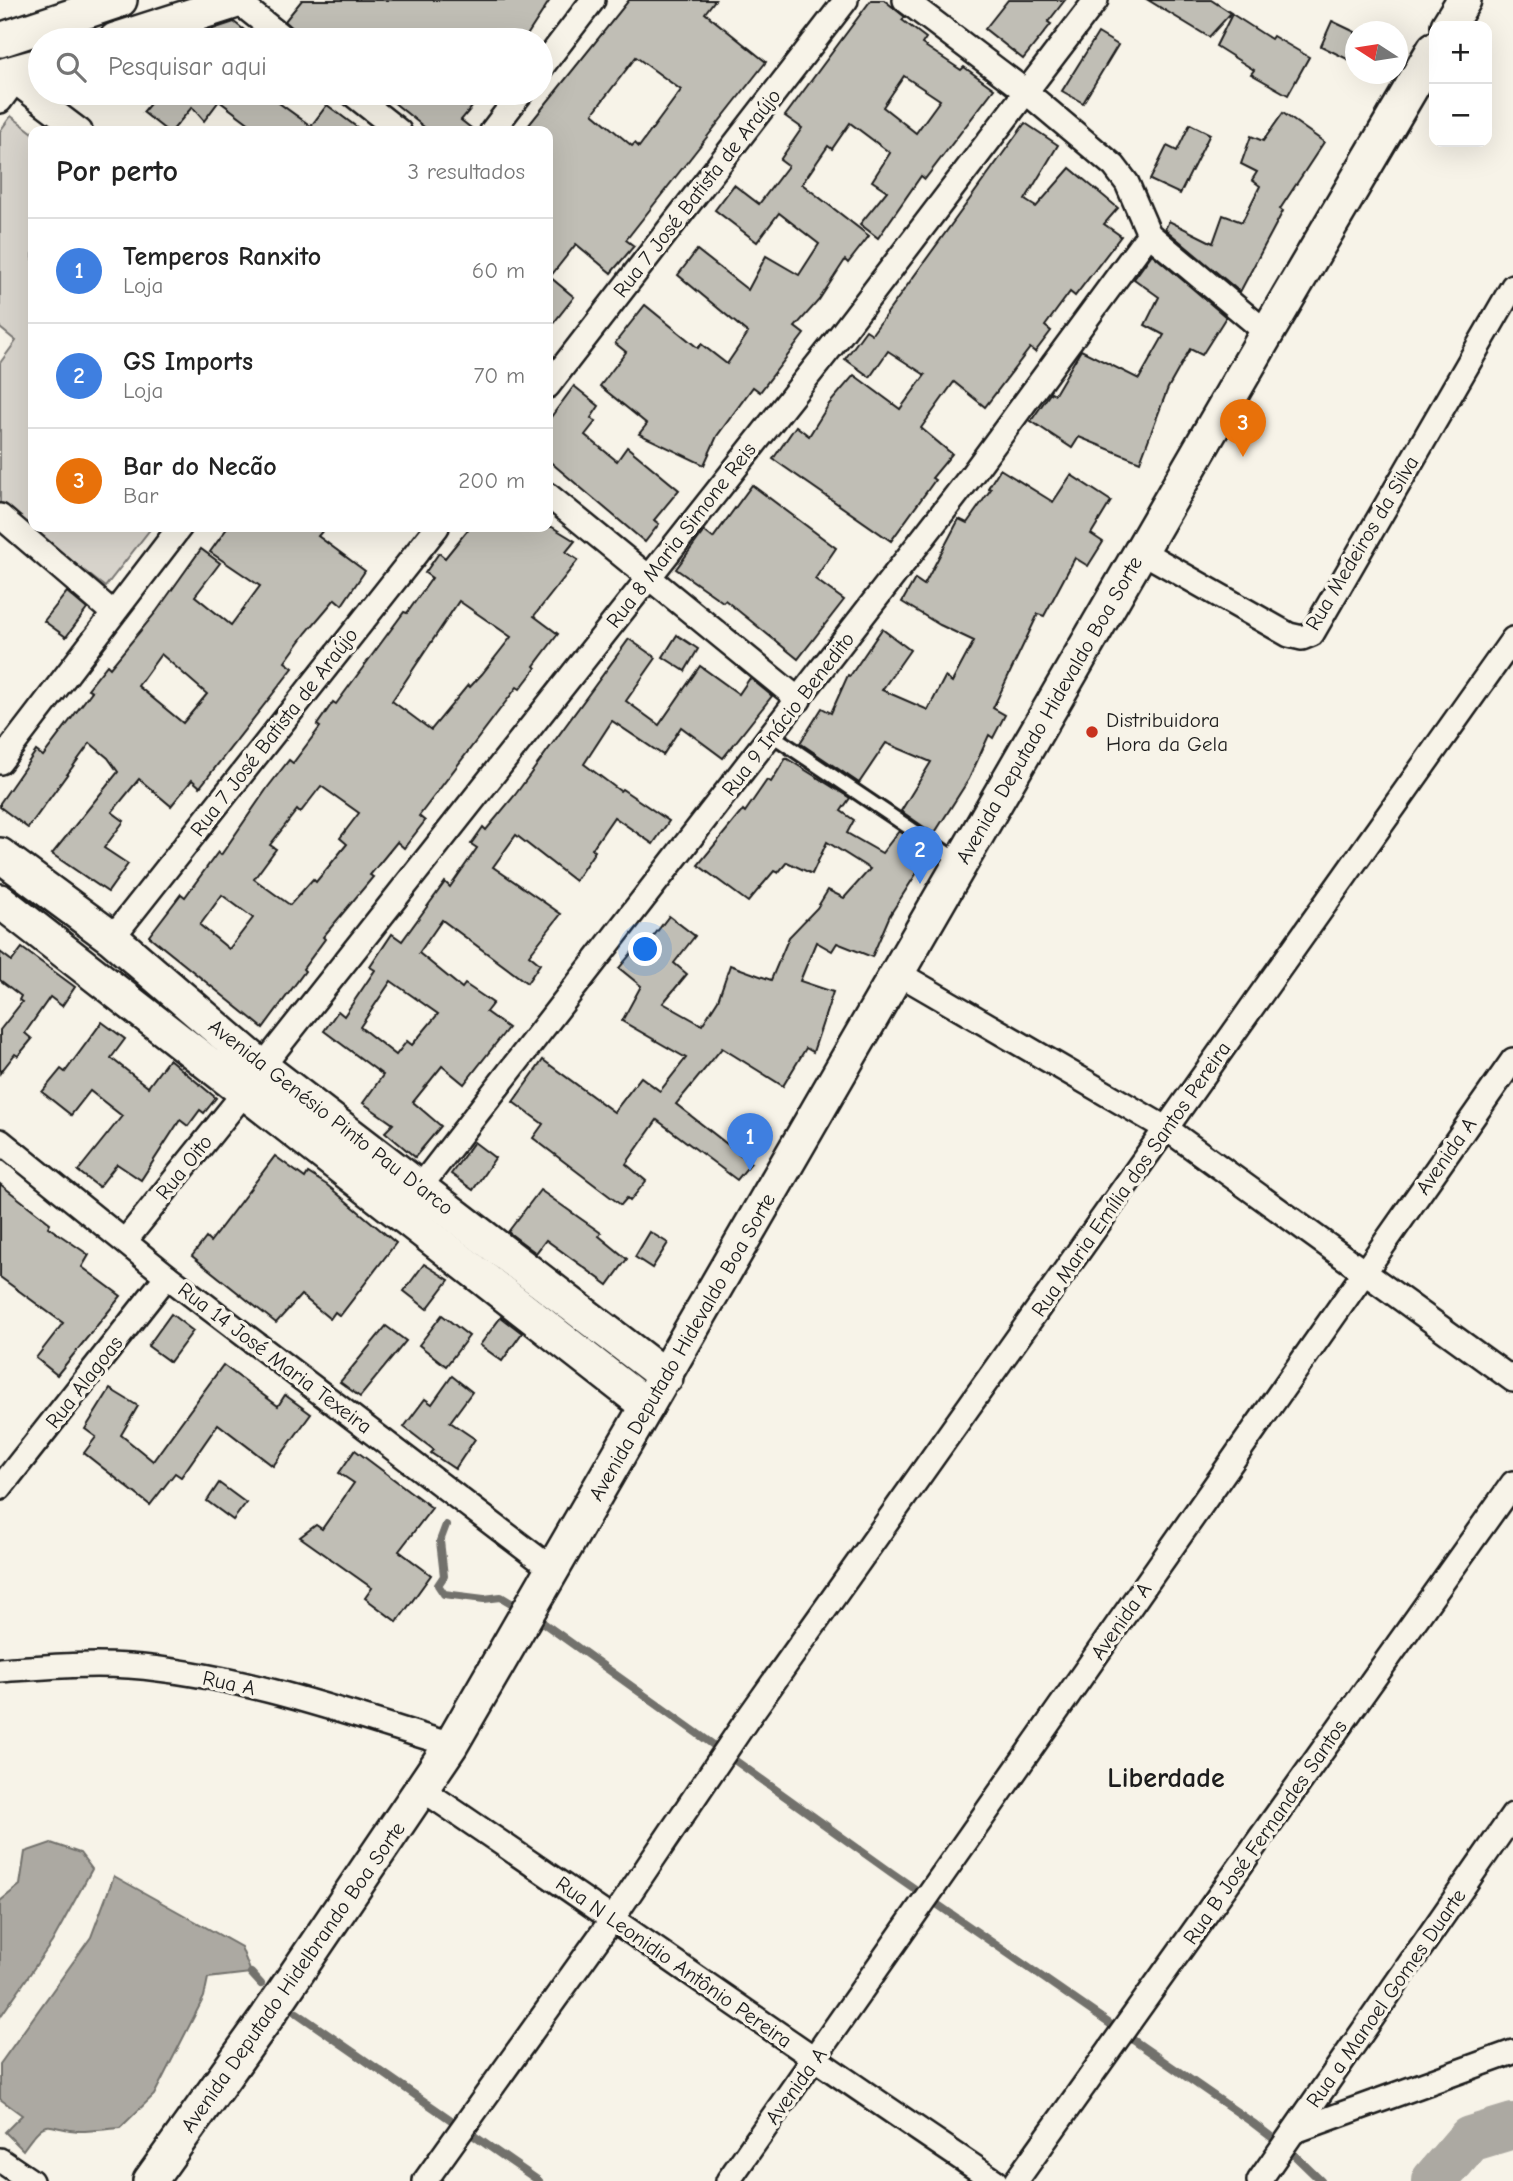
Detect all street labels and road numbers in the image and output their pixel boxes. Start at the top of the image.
street label: Rua 7 José Batista de Araújo [608,84,786,302]
street label: Rua 8 Maria Simone Reis [601,438,761,632]
street label: Rua Medeiros da Silva [1300,451,1424,635]
street label: Avenida Deputado Hidevaldo Boa Sorte [951,552,1147,868]
street label: Rua 7 José Batista de Araújo [185,623,363,841]
street label: Rua 9 Inácio Benedito [717,627,859,801]
street label: Avenida Genésio Pinto Pau D'arco [204,1014,458,1220]
street label: Rua Maria Emília dos Santos Pereira [1027,1037,1235,1321]
street label: Avenida A [1411,1113,1481,1199]
street label: Rua Oito [151,1130,217,1204]
street label: Avenida Deputado Hidevaldo Boa Sorte [584,1189,780,1505]
street label: Rua 14 José Maria Texeira [174,1277,376,1439]
street label: Rua Alagoas [41,1331,127,1433]
street label: Avenida A [1086,1578,1156,1664]
street label: Rua A [200,1666,258,1700]
street label: Rua B José Fernandes Santos [1178,1715,1352,1949]
street label: Avenida Deputado Hidelbrando Boa Sorte [176,1817,410,2137]
street label: Rua N Leonidio Antônio Pereira [551,1871,797,2053]
street label: Rua a Manoel Gomes Duarte [1301,1884,1471,2112]
street label: Avenida A [760,2043,832,2129]

